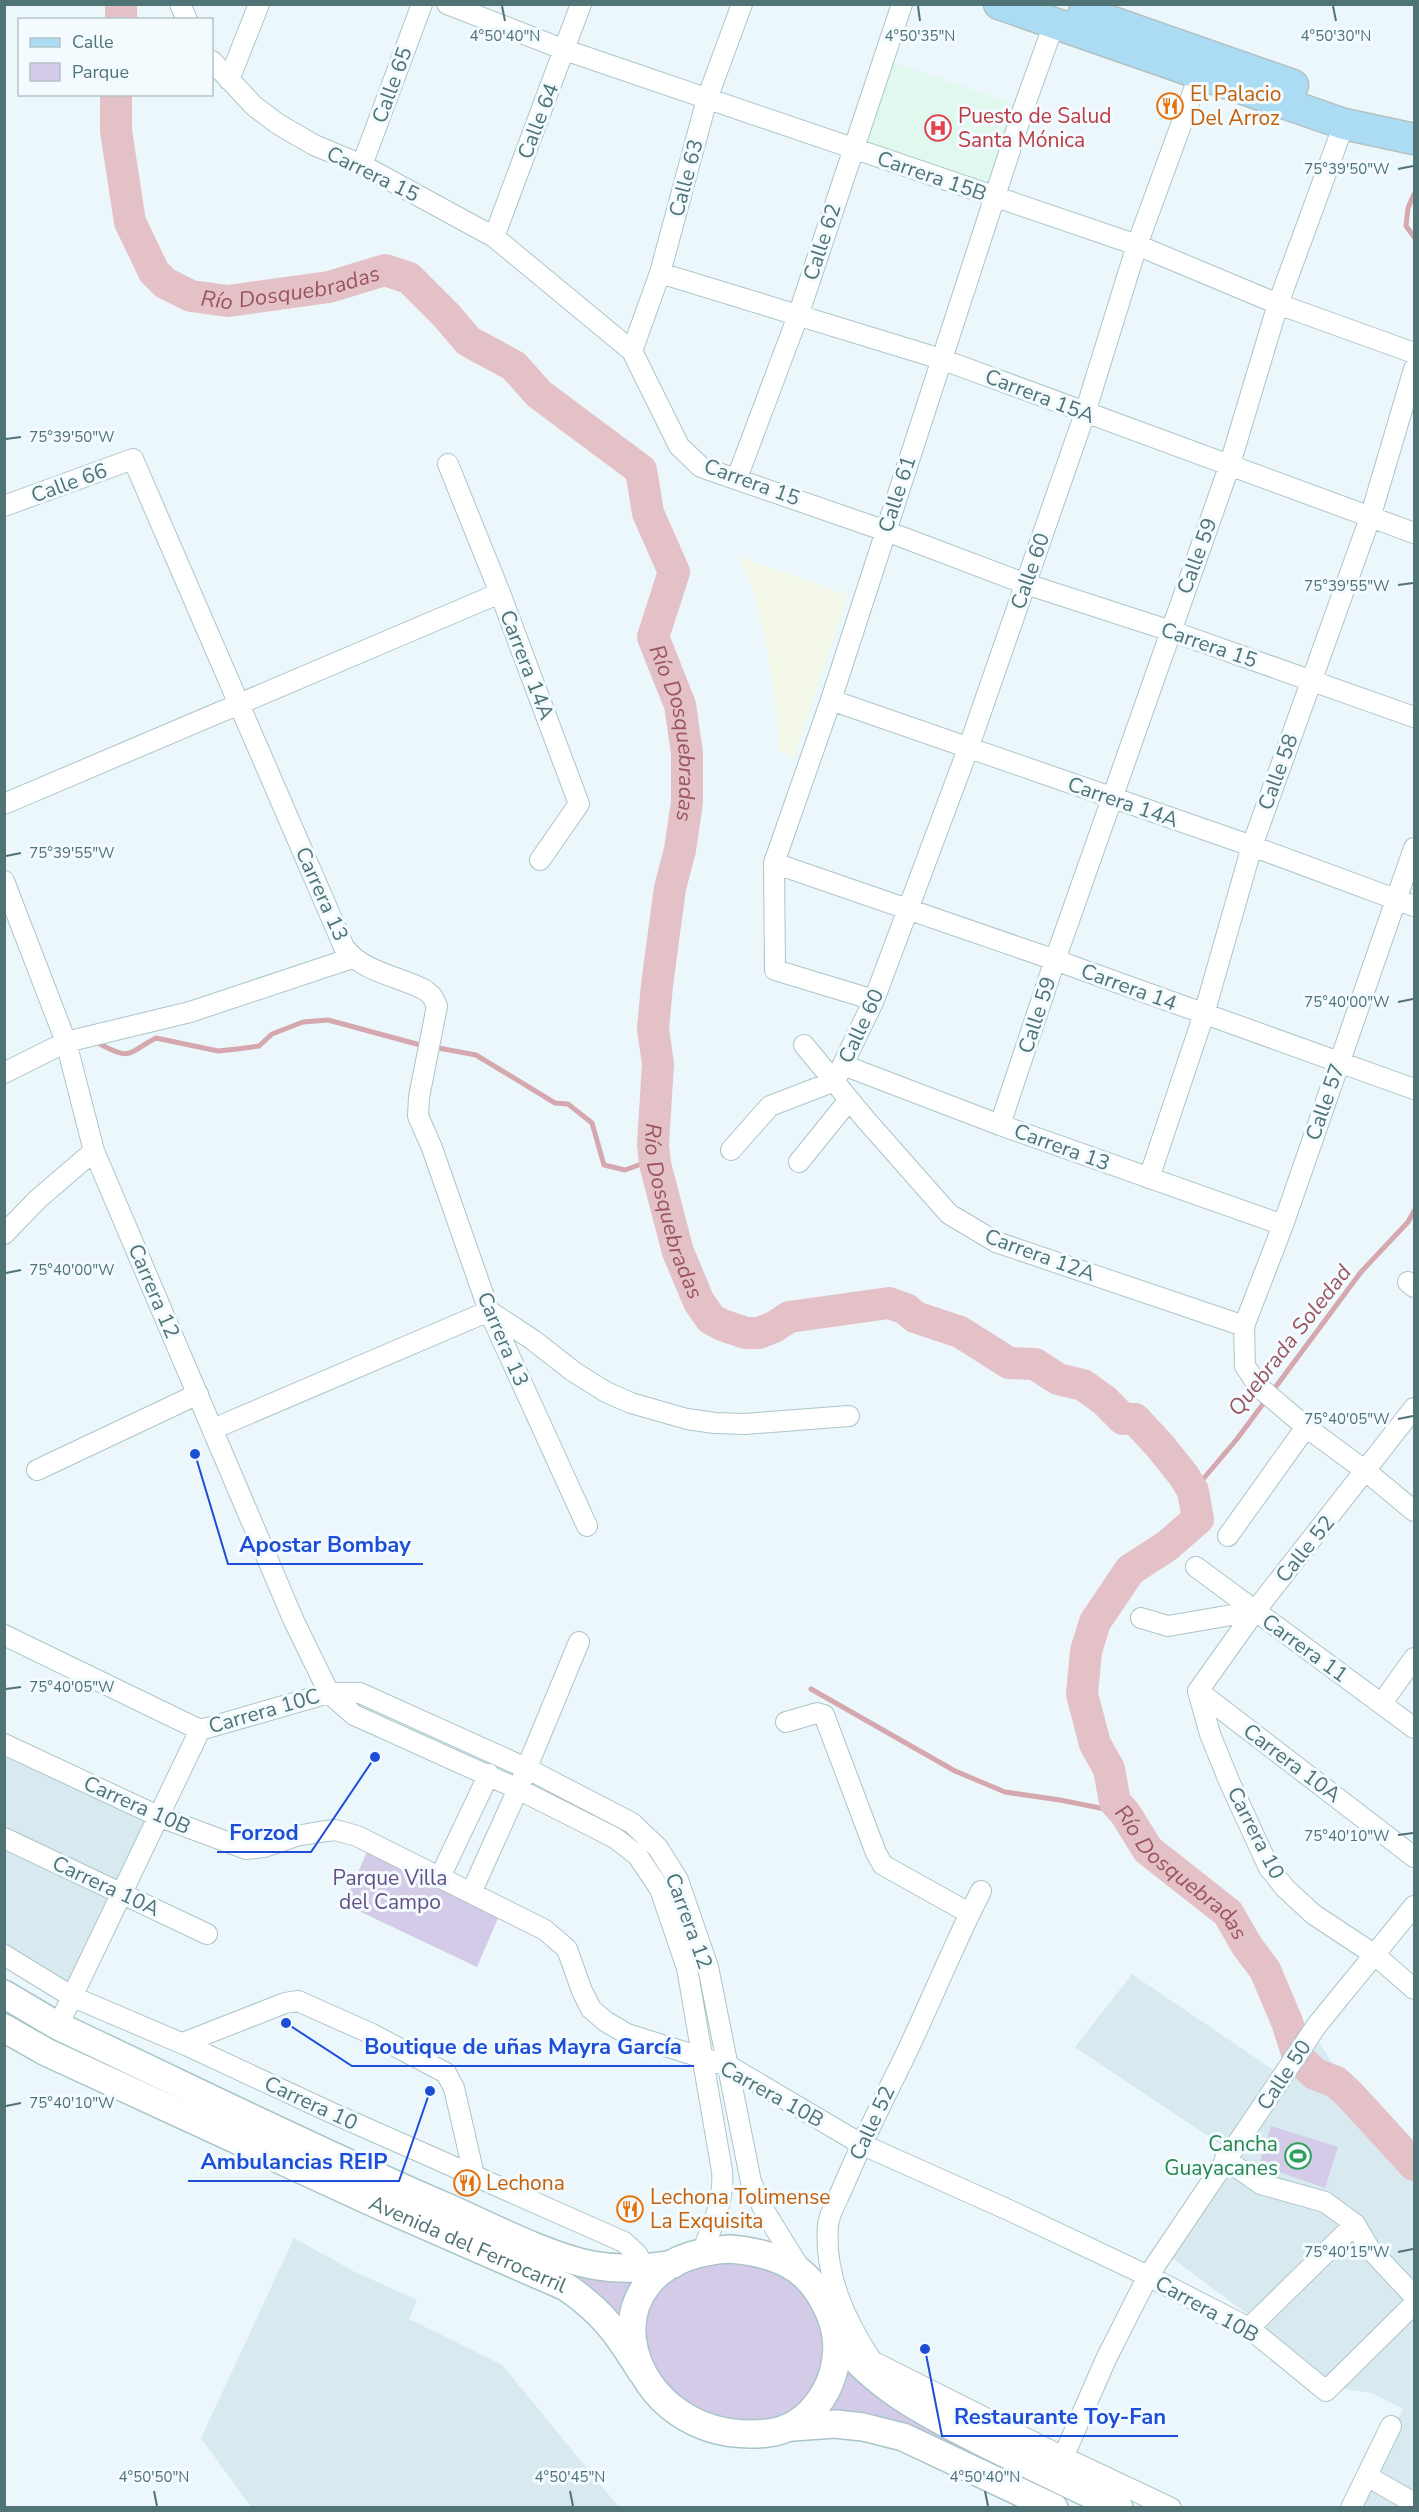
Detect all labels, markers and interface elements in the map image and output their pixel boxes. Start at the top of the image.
legend [18,18,213,96]
text: 4°50'40"N [470,26,540,46]
text: 4°50'35"N [885,26,955,46]
text: 4°50'30"N [1301,26,1371,46]
text: Calle [72,30,114,54]
street label: Calle 65 [365,43,419,127]
text: Parque [72,60,129,84]
street label: Calle 64 [511,79,565,163]
place label: El Palacio Del Arroz [1190,80,1281,132]
restaurant icon: El Palacio Del Arroz [1155,91,1185,121]
place label: Puesto de Salud Santa Mónica [958,102,1112,154]
hospital icon: Puesto de Salud Santa Mónica [923,113,953,143]
street label: Calle 63 [662,136,710,220]
street label: Carrera 15 [322,139,424,209]
street label: Carrera 15B [873,144,991,208]
text: 75°39'50"W [1304,159,1390,179]
street label: Calle 62 [796,200,848,284]
water label: Río Dosquebradas [199,258,384,318]
street label: Carrera 15A [981,362,1099,430]
text: 75°39'50"W [29,427,115,447]
street label: Carrera 15 [700,452,804,512]
street label: Calle 61 [871,452,923,536]
street label: Calle 66 [27,456,111,510]
street label: Calle 59 [1170,514,1224,598]
street label: Calle 60 [1004,529,1056,613]
text: 75°39'55"W [1304,576,1390,596]
street label: Carrera 14A [493,606,561,724]
street label: Carrera 15 [1157,615,1261,675]
water label: Río Dosquebradas [642,640,701,824]
street label: Calle 58 [1251,730,1305,814]
street label: Carrera 14A [1064,770,1182,834]
text: 75°39'55"W [29,843,115,863]
street label: Carrera 13 [289,843,355,945]
street label: Carrera 14 [1077,957,1181,1017]
street label: Calle 59 [1011,973,1063,1057]
street label: Calle 60 [832,984,890,1068]
text: 75°40'00"W [1304,992,1390,1012]
street label: Calle 57 [1299,1060,1351,1144]
street label: Carrera 13 [1010,1117,1114,1177]
water label: Río Dosquebradas [637,1122,710,1304]
street label: Carrera 12A [981,1222,1099,1288]
street label: Carrera 12 [122,1239,186,1343]
water label: Quebrada Soledad [1221,1259,1359,1423]
text: 75°40'00"W [29,1260,115,1280]
street label: Carrera 13 [471,1287,535,1391]
text: 75°40'05"W [1304,1409,1390,1429]
street label: Calle 52 [1269,1509,1341,1589]
callout: Apostar Bombay [228,1524,423,1564]
text: Apostar Bombay [239,1530,411,1560]
street label: Carrera 11 [1256,1607,1354,1689]
text: 75°40'05"W [29,1677,115,1697]
street label: Carrera 10C [205,1682,323,1740]
street label: Carrera 10A [1237,1717,1347,1809]
street label: Carrera 10B [79,1769,195,1841]
street label: Carrera 10 [1221,1782,1291,1884]
water label: Río Dosquebradas [1108,1798,1254,1945]
callout: Forzod [217,1812,311,1852]
text: Forzod [229,1818,299,1848]
text: 75°40'10"W [1304,1826,1390,1846]
street label: Carrera 10A [48,1849,164,1923]
park label: Parque Villa del Campo [333,1864,447,1916]
street label: Carrera 12 [659,1869,719,1973]
callout: Boutique de uñas Mayra García [352,2026,694,2066]
text: Boutique de uñas Mayra García [364,2032,682,2062]
street label: Calle 50 [1250,2034,1318,2116]
street label: Carrera 10B [715,2054,829,2134]
street label: Carrera 10 [260,2069,362,2137]
street label: Calle 52 [843,2081,901,2165]
text: 75°40'10"W [29,2093,115,2113]
place label: Cancha Guayacanes [1164,2130,1278,2182]
callout: Ambulancias REIP [188,2141,399,2181]
sports icon: Cancha Guayacanes [1283,2141,1313,2171]
text: Ambulancias REIP [201,2147,387,2177]
restaurant icon: Lechona [452,2168,482,2198]
place label: Lechona [486,2169,565,2197]
place label: Lechona Tolimense La Exquisita [650,2183,830,2235]
street label: Avenida del Ferrocarril [365,2189,572,2300]
restaurant icon: Lechona Tolimense La Exquisita [615,2194,645,2224]
text: 75°40'15"W [1304,2242,1390,2262]
street label: Carrera 10B [1150,2269,1264,2349]
callout: Restaurante Toy-Fan [942,2396,1178,2436]
text: Restaurante Toy-Fan [954,2402,1166,2432]
text: 4°50'50"N [119,2467,189,2487]
text: 4°50'45"N [535,2467,605,2487]
text: 4°50'40"N [950,2467,1020,2487]

